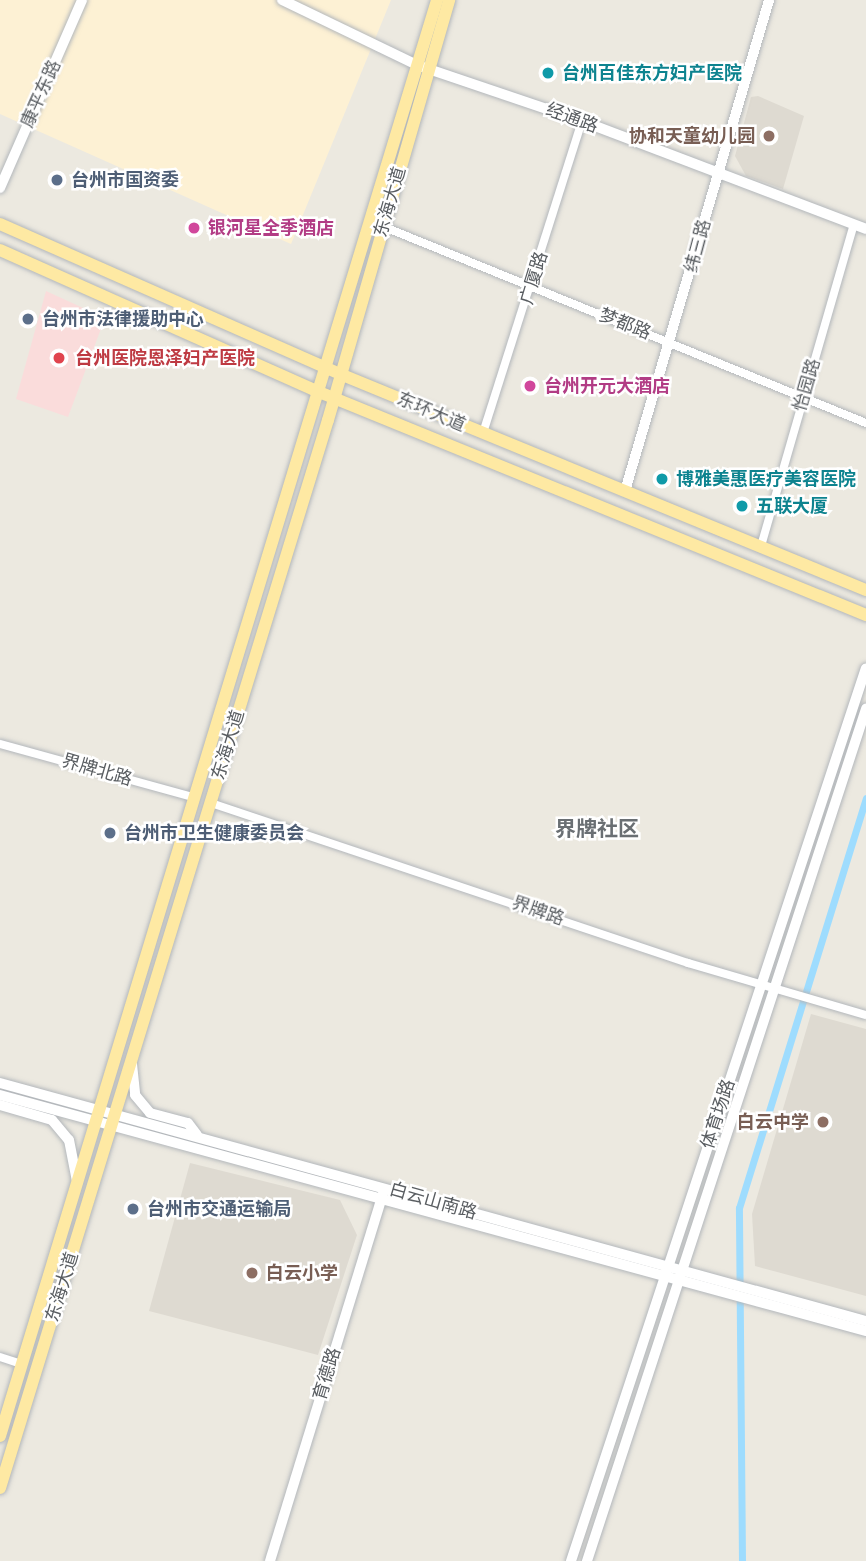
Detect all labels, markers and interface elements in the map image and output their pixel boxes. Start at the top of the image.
street label: 康平东路 [16,57,66,131]
place label: 台州百佳东方妇产医院 [562,62,742,84]
marker: 台州百佳东方妇产医院 [540,65,556,81]
street label: 经通路 [543,99,601,137]
place label: 协和天童幼儿园 [629,125,755,147]
marker: 协和天童幼儿园 [761,128,777,144]
street label: 东海大道 [370,164,410,240]
place label: 台州市国资委 [71,169,179,191]
marker: 台州市国资委 [49,172,65,188]
place label: 银河星全季酒店 [208,217,334,239]
street label: 纬三路 [681,217,715,275]
marker: 银河星全季酒店 [186,220,202,236]
street label: 广厦路 [516,249,552,307]
street label: 梦都路 [596,304,654,344]
place label: 台州市法律援助中心 [42,308,204,330]
marker: 台州市法律援助中心 [20,311,36,327]
place label: 台州医院恩泽妇产医院 [75,347,255,369]
marker: 台州医院恩泽妇产医院 [49,348,69,368]
street label: 怡园路 [789,356,825,414]
place label: 台州开元大酒店 [544,375,670,397]
marker: 台州开元大酒店 [522,378,538,394]
street label: 东环大道 [394,388,468,436]
place label: 博雅美惠医疗美容医院 [676,468,856,490]
marker: 博雅美惠医疗美容医院 [654,471,670,487]
place label: 五联大厦 [756,495,828,517]
marker: 五联大厦 [734,498,750,514]
street label: 东海大道 [207,707,249,783]
street label: 界牌北路 [59,750,135,790]
district label: 界牌社区 [555,816,639,842]
place label: 台州市卫生健康委员会 [124,822,304,844]
marker: 台州市卫生健康委员会 [102,825,118,841]
street label: 界牌路 [509,892,567,930]
street label: 体育场路 [697,1076,739,1152]
place label: 白云中学 [737,1111,809,1133]
marker: 白云中学 [815,1114,831,1130]
street label: 白云山南路 [387,1178,479,1224]
place label: 台州市交通运输局 [147,1198,291,1220]
marker: 台州市交通运输局 [125,1201,141,1217]
street label: 东海大道 [41,1249,83,1325]
place label: 白云小学 [266,1262,338,1284]
marker: 白云小学 [244,1265,260,1281]
street label: 育德路 [309,1345,345,1403]

